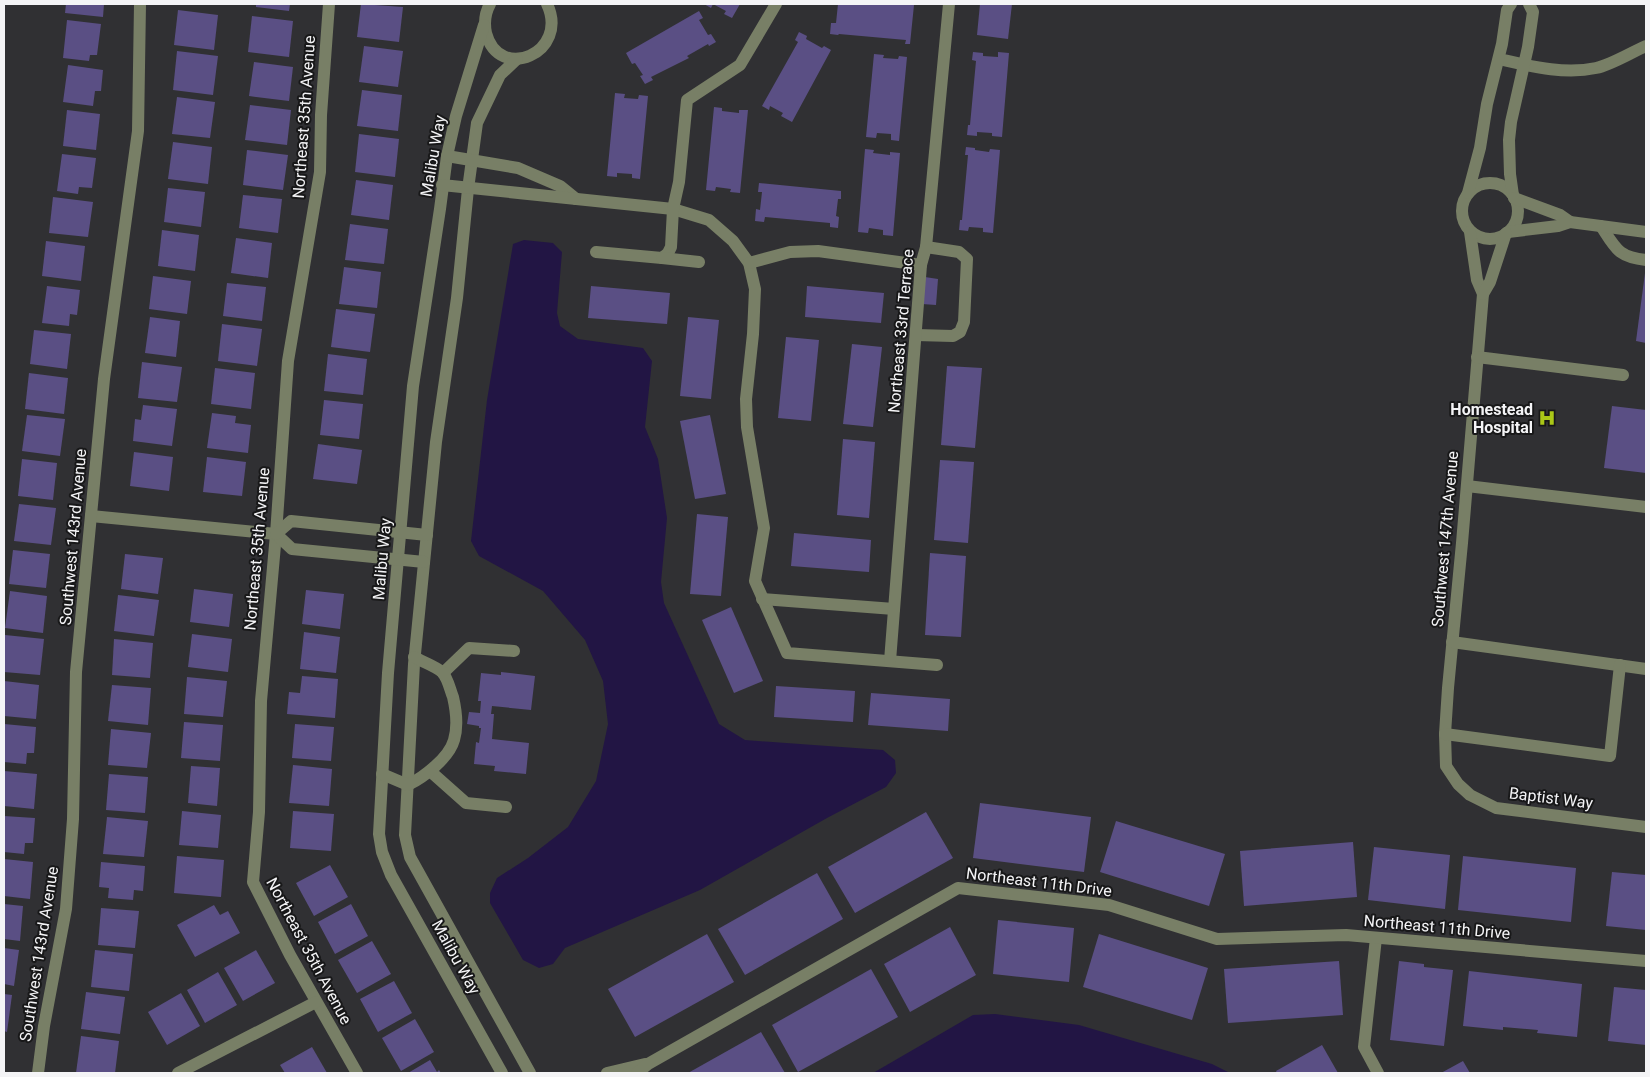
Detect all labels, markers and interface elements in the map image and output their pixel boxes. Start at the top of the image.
street label: Northeast 35th Avenue [289,35,319,199]
street label: Malibu Way [416,113,450,198]
street label: Northeast 33rd Terrace [884,248,918,414]
place label: Homestead Hospital [1450,400,1533,437]
hospital icon: Homestead Hospital [1537,408,1557,428]
street label: Southwest 143rd Avenue [56,448,90,626]
street label: Southwest 147th Avenue [1428,450,1462,628]
street label: Northeast 35th Avenue [240,467,274,631]
street label: Malibu Way [369,517,395,601]
street label: Baptist Way [1508,783,1594,813]
street label: Northeast 11th Drive [965,864,1113,900]
street label: Southwest 143rd Avenue [16,865,62,1043]
street label: Northeast 35th Avenue [262,874,356,1028]
street label: Northeast 11th Drive [1363,911,1511,943]
street label: Malibu Way [428,916,484,998]

